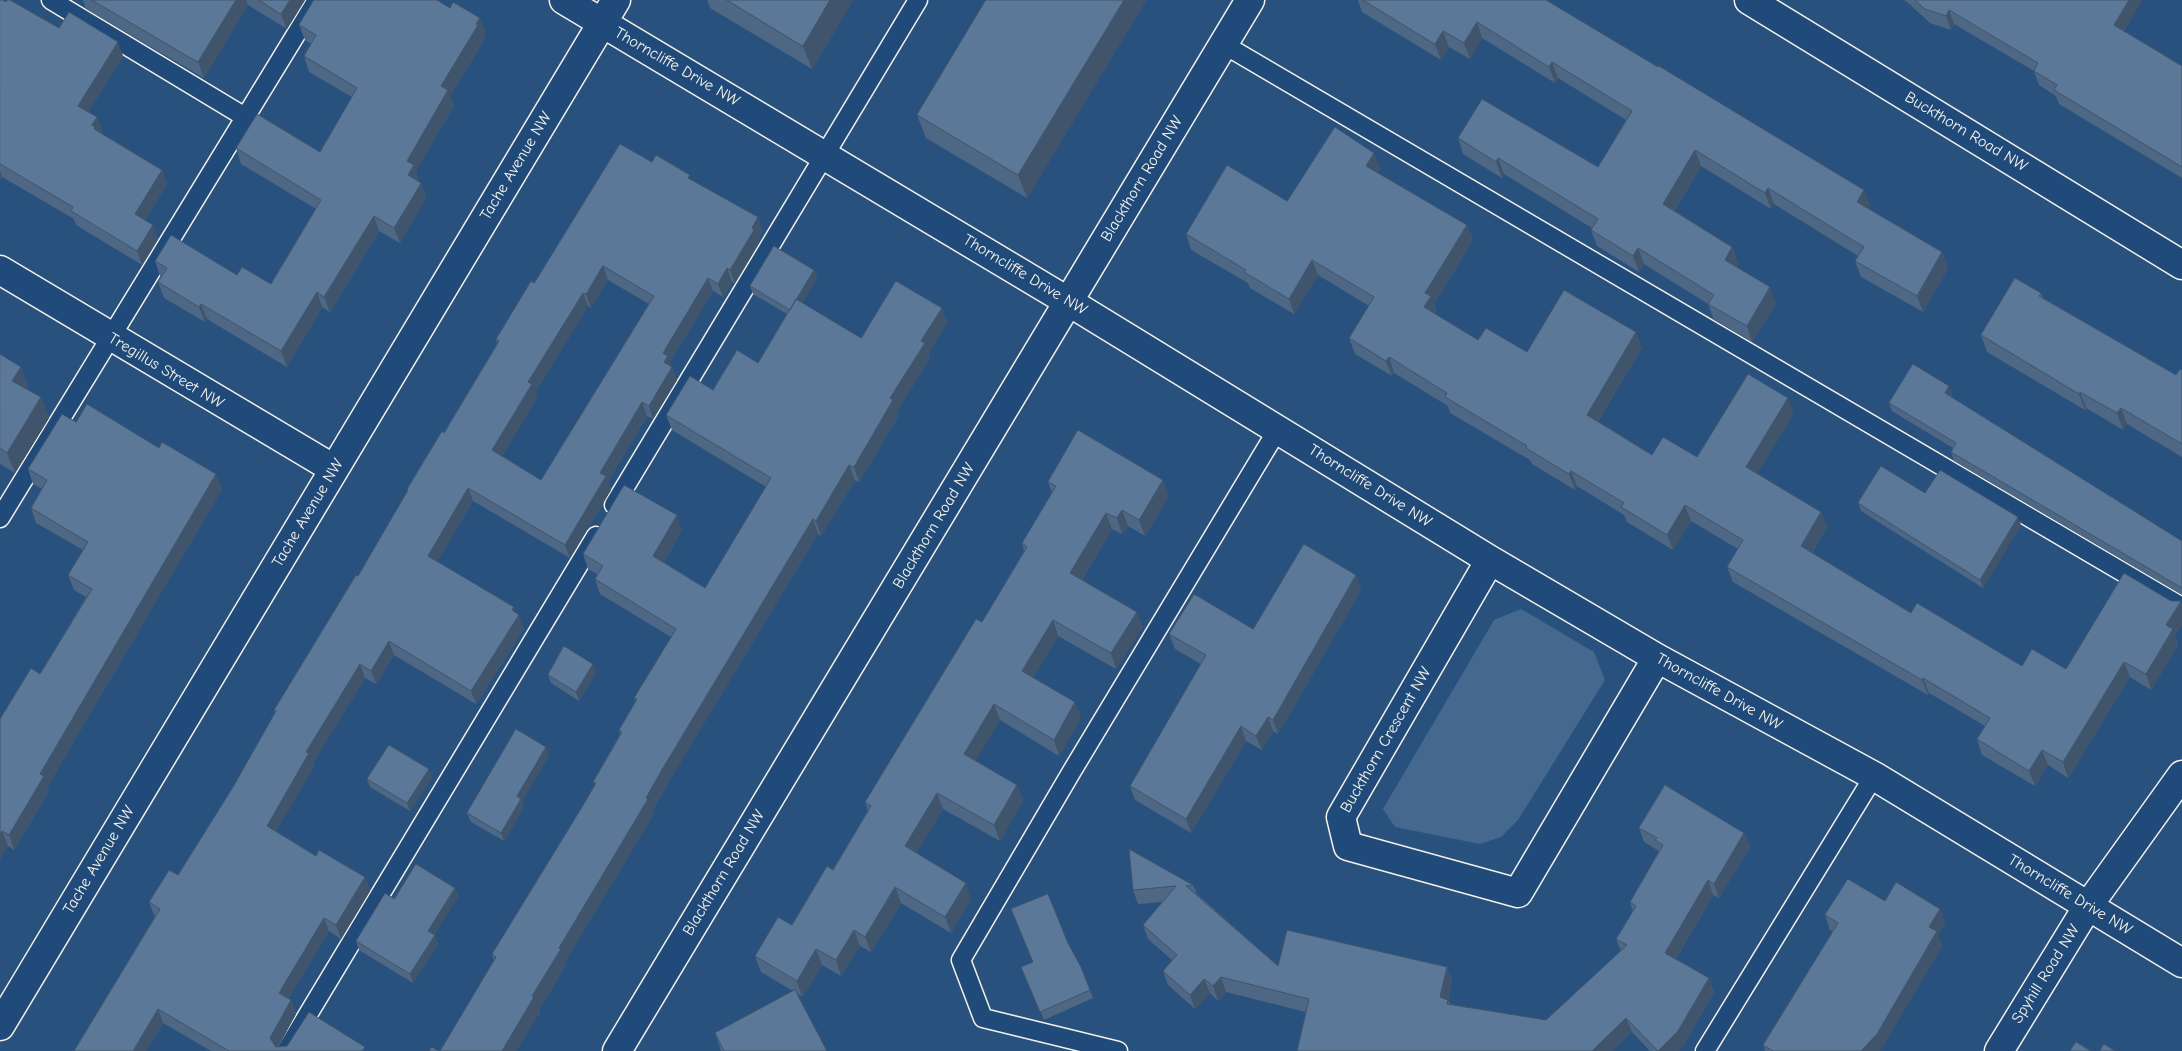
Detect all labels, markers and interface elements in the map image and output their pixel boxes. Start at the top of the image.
street label: Thorncliffe Drive NW [611,23,743,111]
street label: Buckthorn Road NW [1901,88,2031,176]
street label: Tache Avenue NW [476,108,556,224]
street label: Blackthorn Road NW [1097,113,1187,245]
street label: Thorncliffe Drive NW [959,230,1091,320]
street label: Tregillus Street NW [105,329,227,413]
street label: Thorncliffe Drive NW [1305,440,1435,532]
street label: Tache Avenue NW [268,455,348,571]
street label: Blackthorn Road NW [889,460,979,592]
street label: Thorncliffe Drive NW [1652,649,1786,735]
street label: Buckthorn Crescent NW [1336,664,1436,816]
street label: Tache Avenue NW [59,802,139,918]
street label: Blackthorn Road NW [679,807,769,939]
street label: Thorncliffe Drive NW [2004,850,2136,940]
street label: Spyhill Road NW [2008,921,2084,1027]

